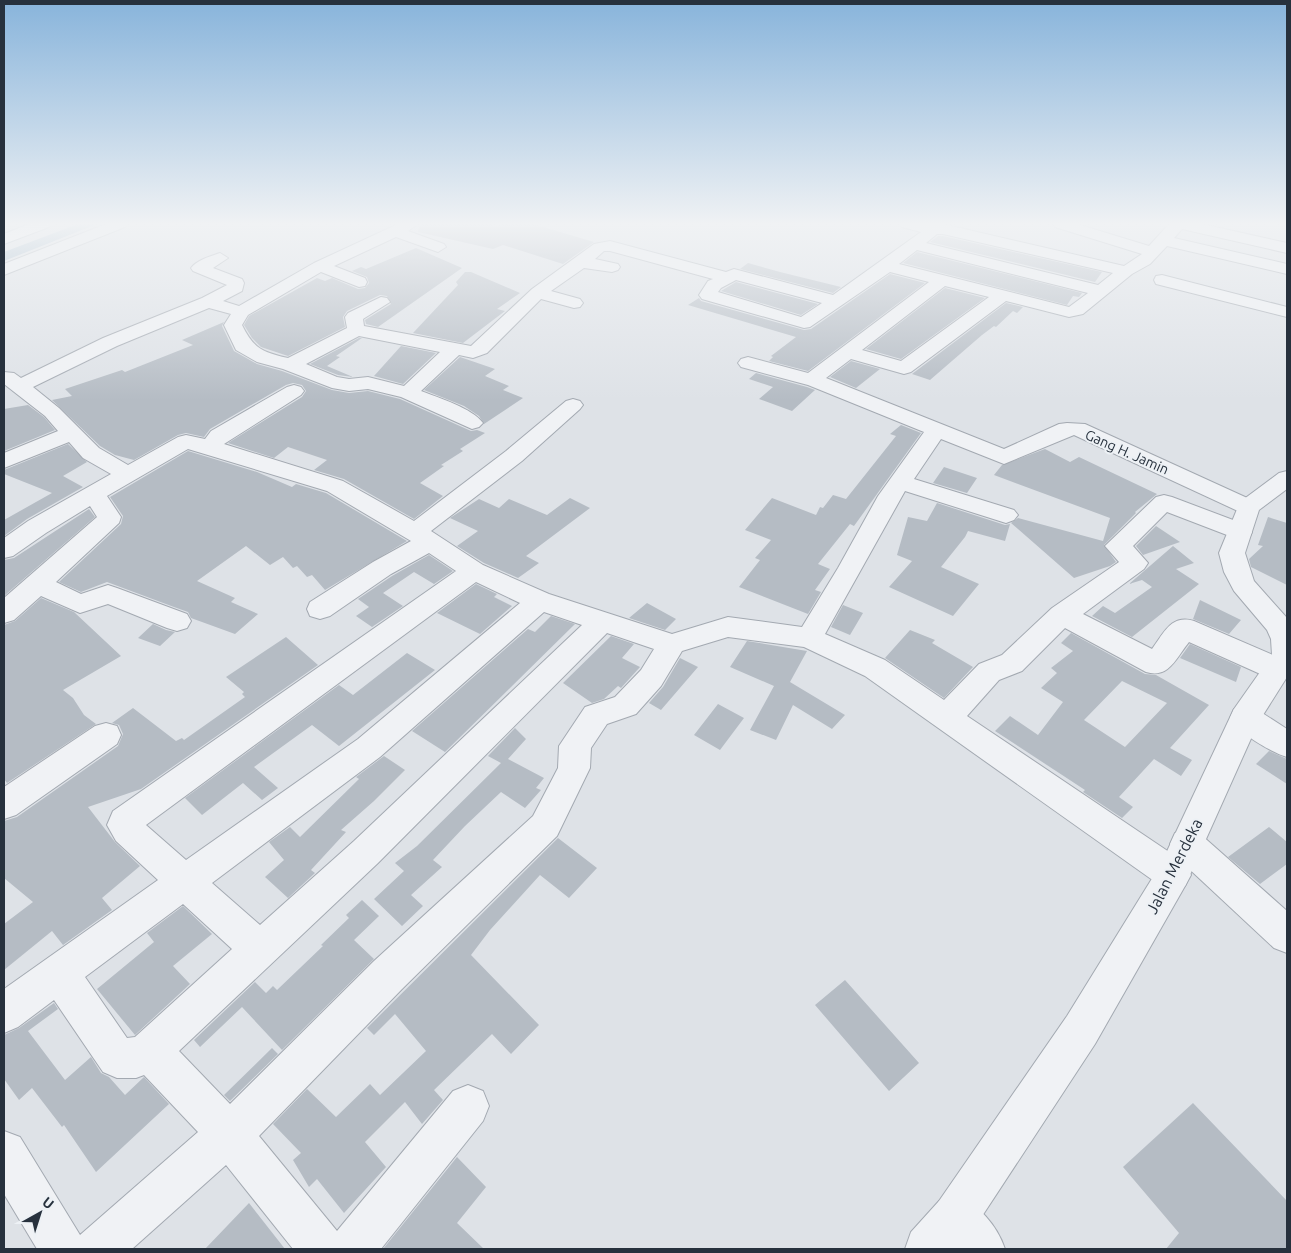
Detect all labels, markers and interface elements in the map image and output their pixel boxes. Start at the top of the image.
street label: Gang H. Jamin [1083,426,1171,478]
street label: Jalan Merdeka [1142,815,1206,917]
north arrow [15,1188,65,1238]
text: U [39,1194,57,1212]

